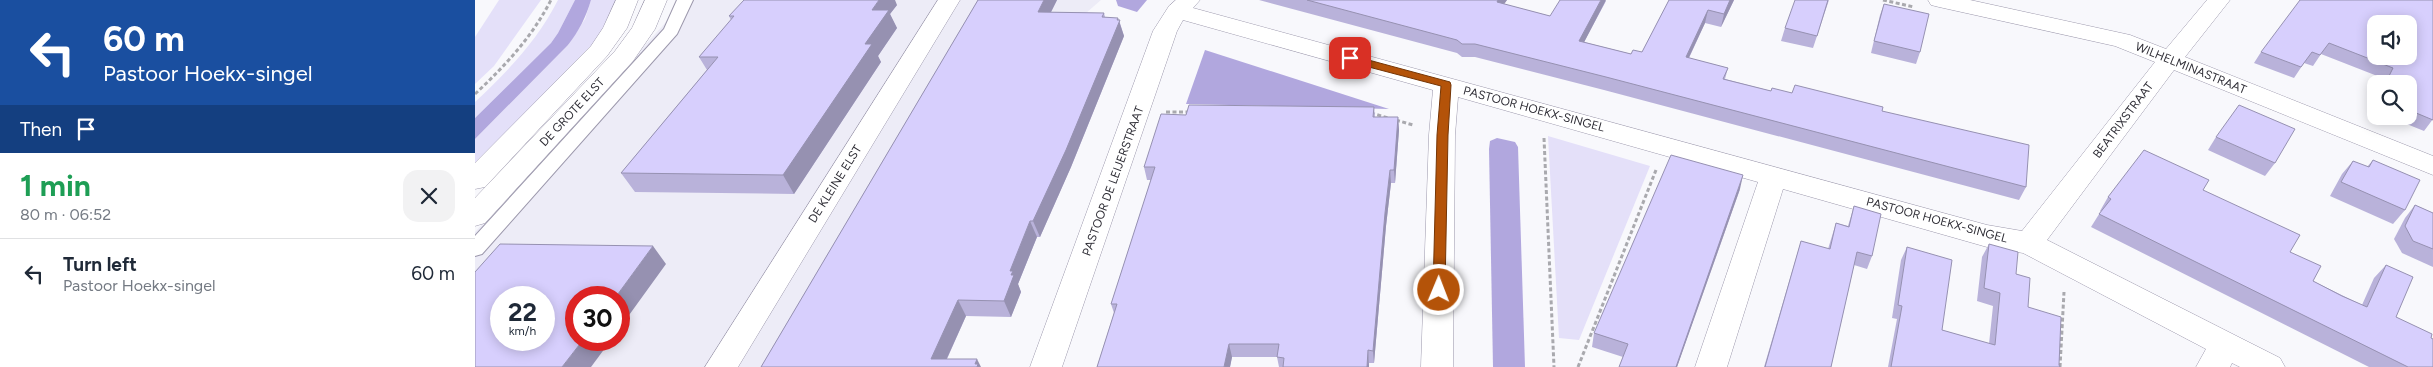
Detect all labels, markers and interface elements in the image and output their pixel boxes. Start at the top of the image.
map controls [2367,15,2417,125]
button: sound [2367,15,2417,65]
text: 60 m [103,18,185,60]
icon: left [20,20,85,85]
pin [1329,37,1371,79]
street label: WILHELMINASTRAAT [2133,39,2249,97]
icon: arrive [1336,44,1364,72]
text: Pastoor Hoekx-singel [103,60,313,87]
street label: DE GROTE ELST [537,75,607,149]
button: search [2367,75,2417,125]
street label: BEATRIXSTRAAT [2090,79,2156,161]
street label: PASTOOR HOEKX-SINGEL [1462,83,1607,135]
street label: PASTOOR DE LEIJERSTRAAT [1079,104,1147,258]
icon: arrive [72,115,100,143]
text: Then [20,118,62,141]
street label: DE KLEINE ELST [805,142,865,225]
text: 1 min [20,167,91,204]
button: close [403,170,455,222]
street label: PASTOOR HOEKX-SINGEL [1865,194,2010,246]
text: 80 m · 06:52 [20,205,111,224]
text: Turn left [63,253,137,276]
icon: left [20,260,48,288]
text: 60 m [411,262,455,285]
position arrow [1412,263,1464,315]
text: Pastoor Hoekx-singel [63,276,215,295]
speed limit sign: 30 [565,286,630,351]
text: 22 [508,297,537,327]
text: km/h [509,324,536,338]

